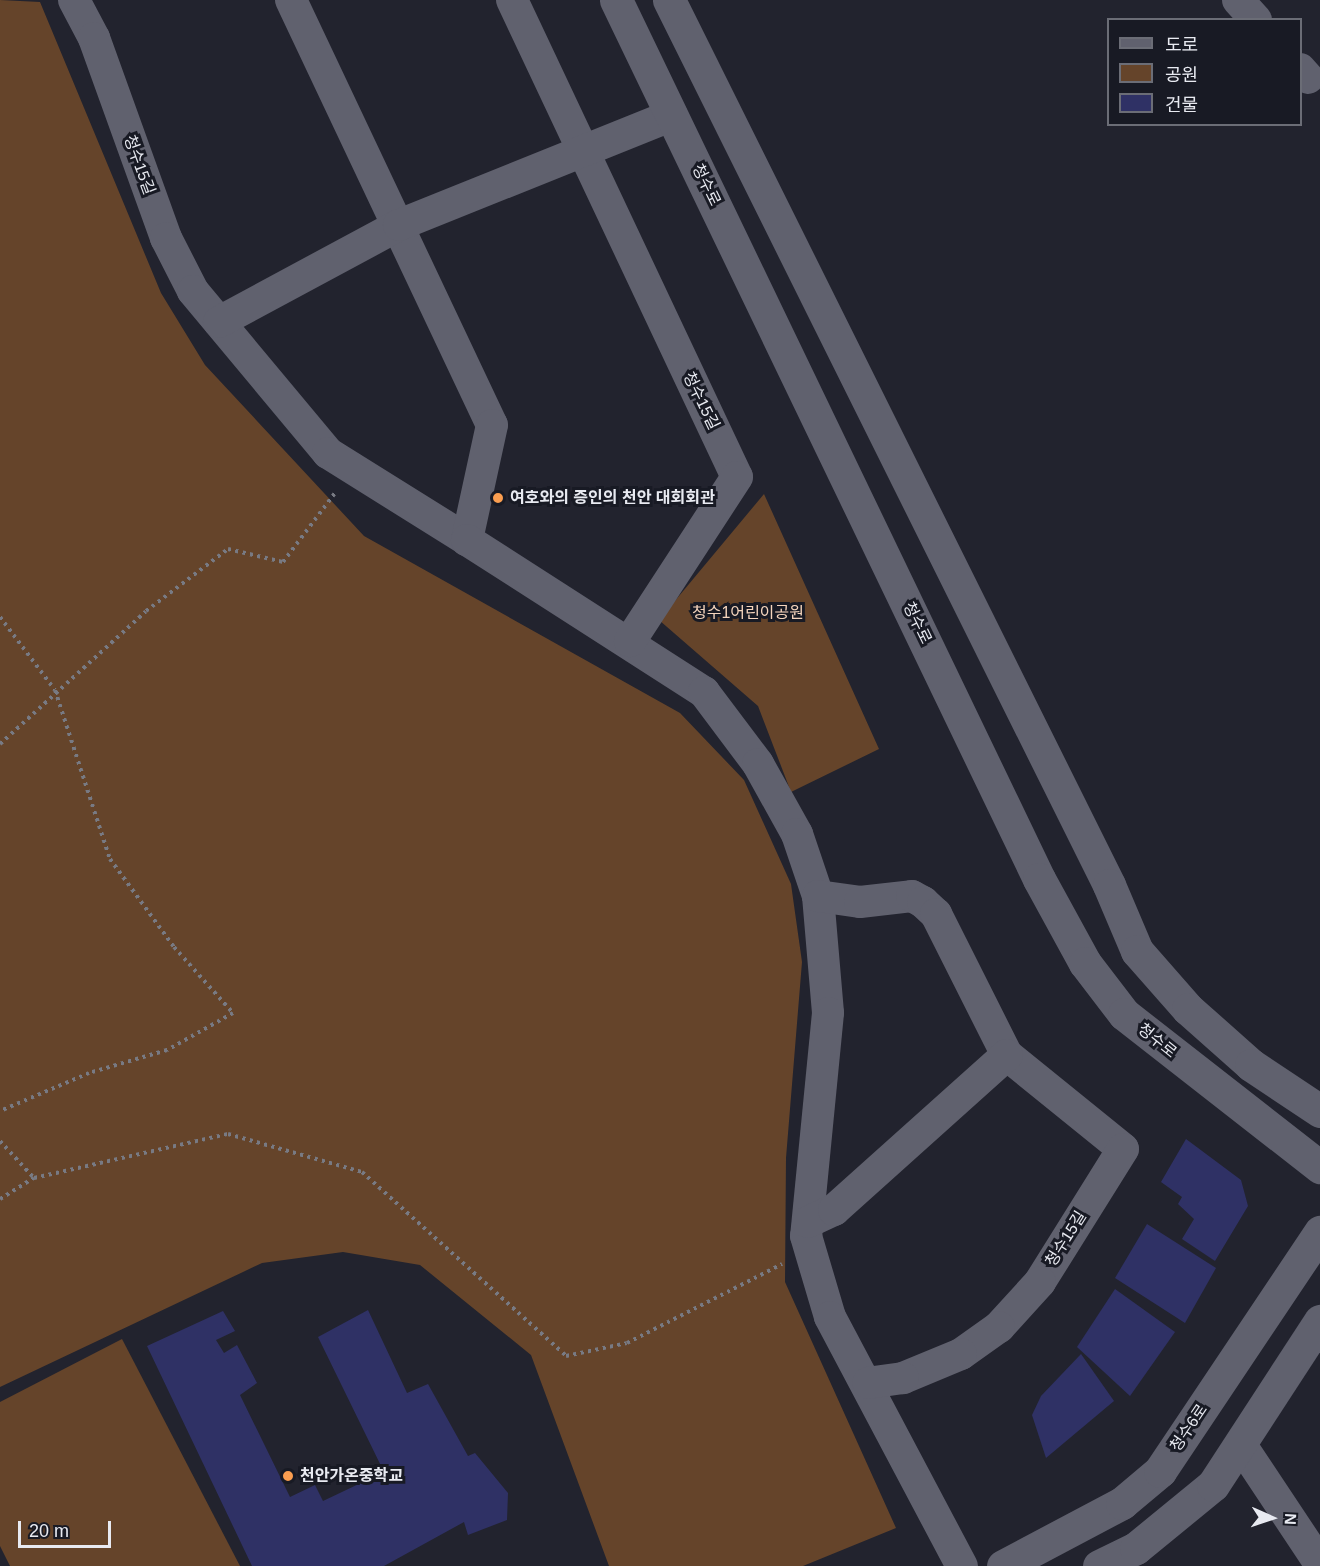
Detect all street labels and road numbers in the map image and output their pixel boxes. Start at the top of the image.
street label: 청수15길 [119,133,159,197]
street label: 청수로 [688,161,724,209]
street label: 청수15길 [679,369,723,433]
street label: 청수로 [899,599,935,647]
street label: 청수로 [1134,1020,1180,1062]
street label: 청수15길 [1041,1208,1091,1270]
street label: 청수6로 [1166,1401,1212,1455]

